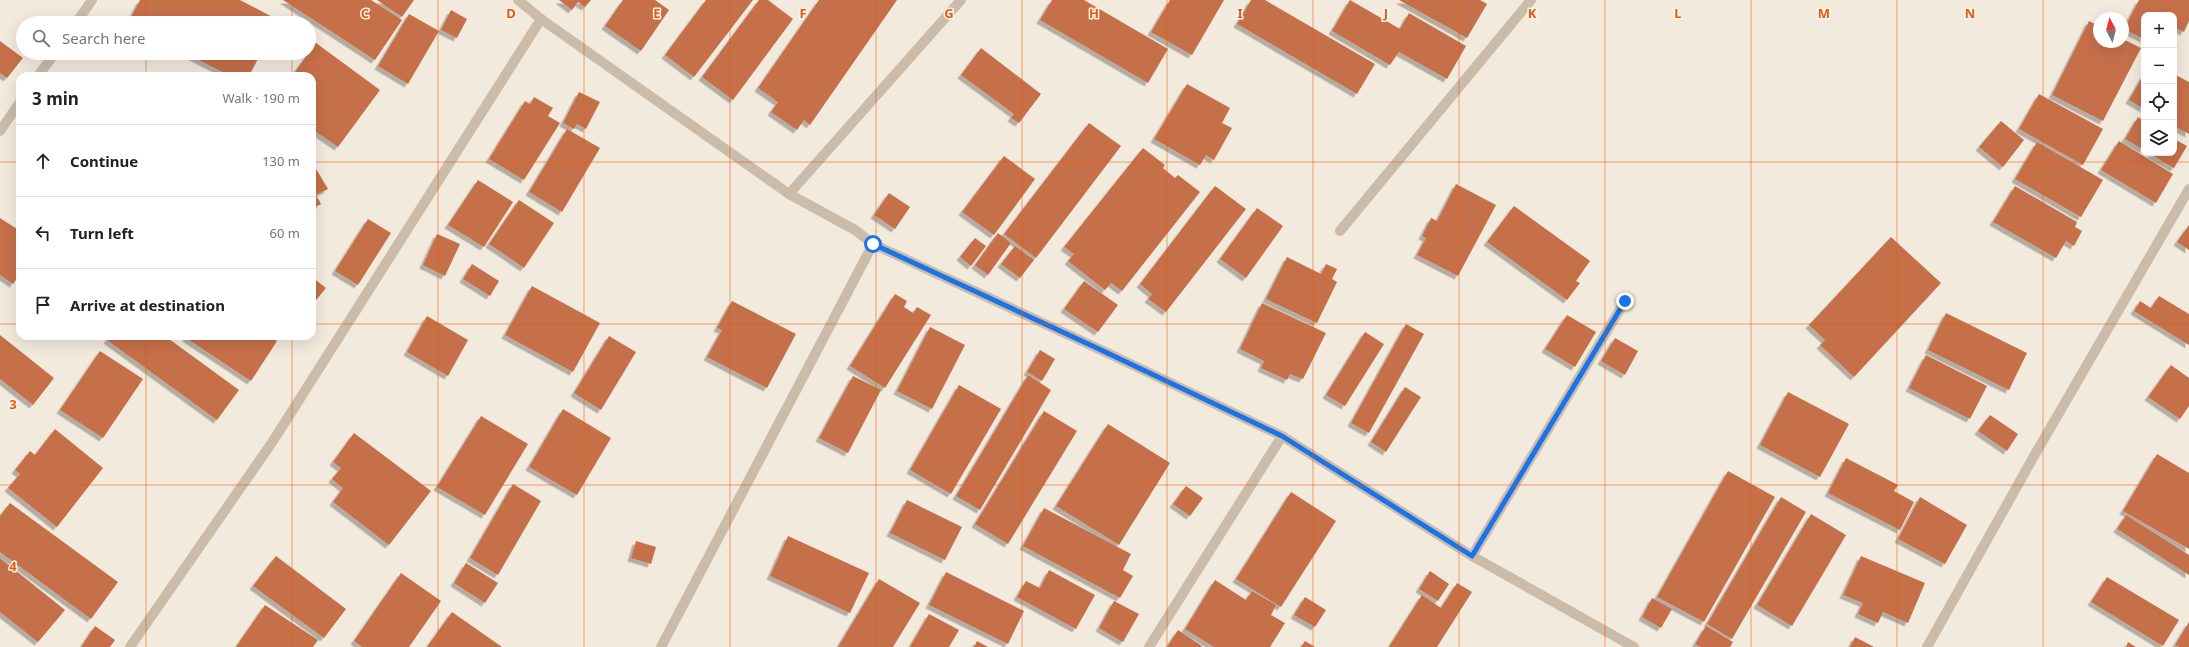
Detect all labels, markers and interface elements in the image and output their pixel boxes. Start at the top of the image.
text: C [361,4,369,22]
text: D [506,4,516,22]
text: E [653,4,661,22]
text: F [799,4,807,22]
text: G [944,4,954,22]
text: H [1089,4,1099,22]
text: I [1237,4,1243,22]
text: J [1383,4,1388,22]
text: K [1528,4,1537,22]
text: L [1674,4,1682,22]
text: M [1818,4,1830,22]
text: N [1965,4,1975,22]
north arrow [2093,12,2129,48]
map controls [2141,12,2177,156]
button: + [2141,12,2177,48]
search box [16,16,316,60]
icon: search [30,27,52,49]
text: Search here [62,28,145,48]
button: − [2141,48,2177,84]
button: locate [2141,84,2177,120]
text: 3 min [32,87,79,110]
text: Walk · 190 m [222,89,300,107]
button: layers [2141,120,2177,156]
icon: ahead [32,150,54,172]
text: Continue [70,151,138,171]
text: 130 m [262,152,300,170]
icon: left [32,222,54,244]
text: Turn left [70,223,134,243]
text: 60 m [270,224,300,242]
route start [864,235,882,253]
route end [1616,292,1634,310]
icon: arrive [32,294,54,316]
text: Arrive at destination [70,295,225,315]
text: 3 [9,395,17,413]
text: 4 [9,557,17,575]

